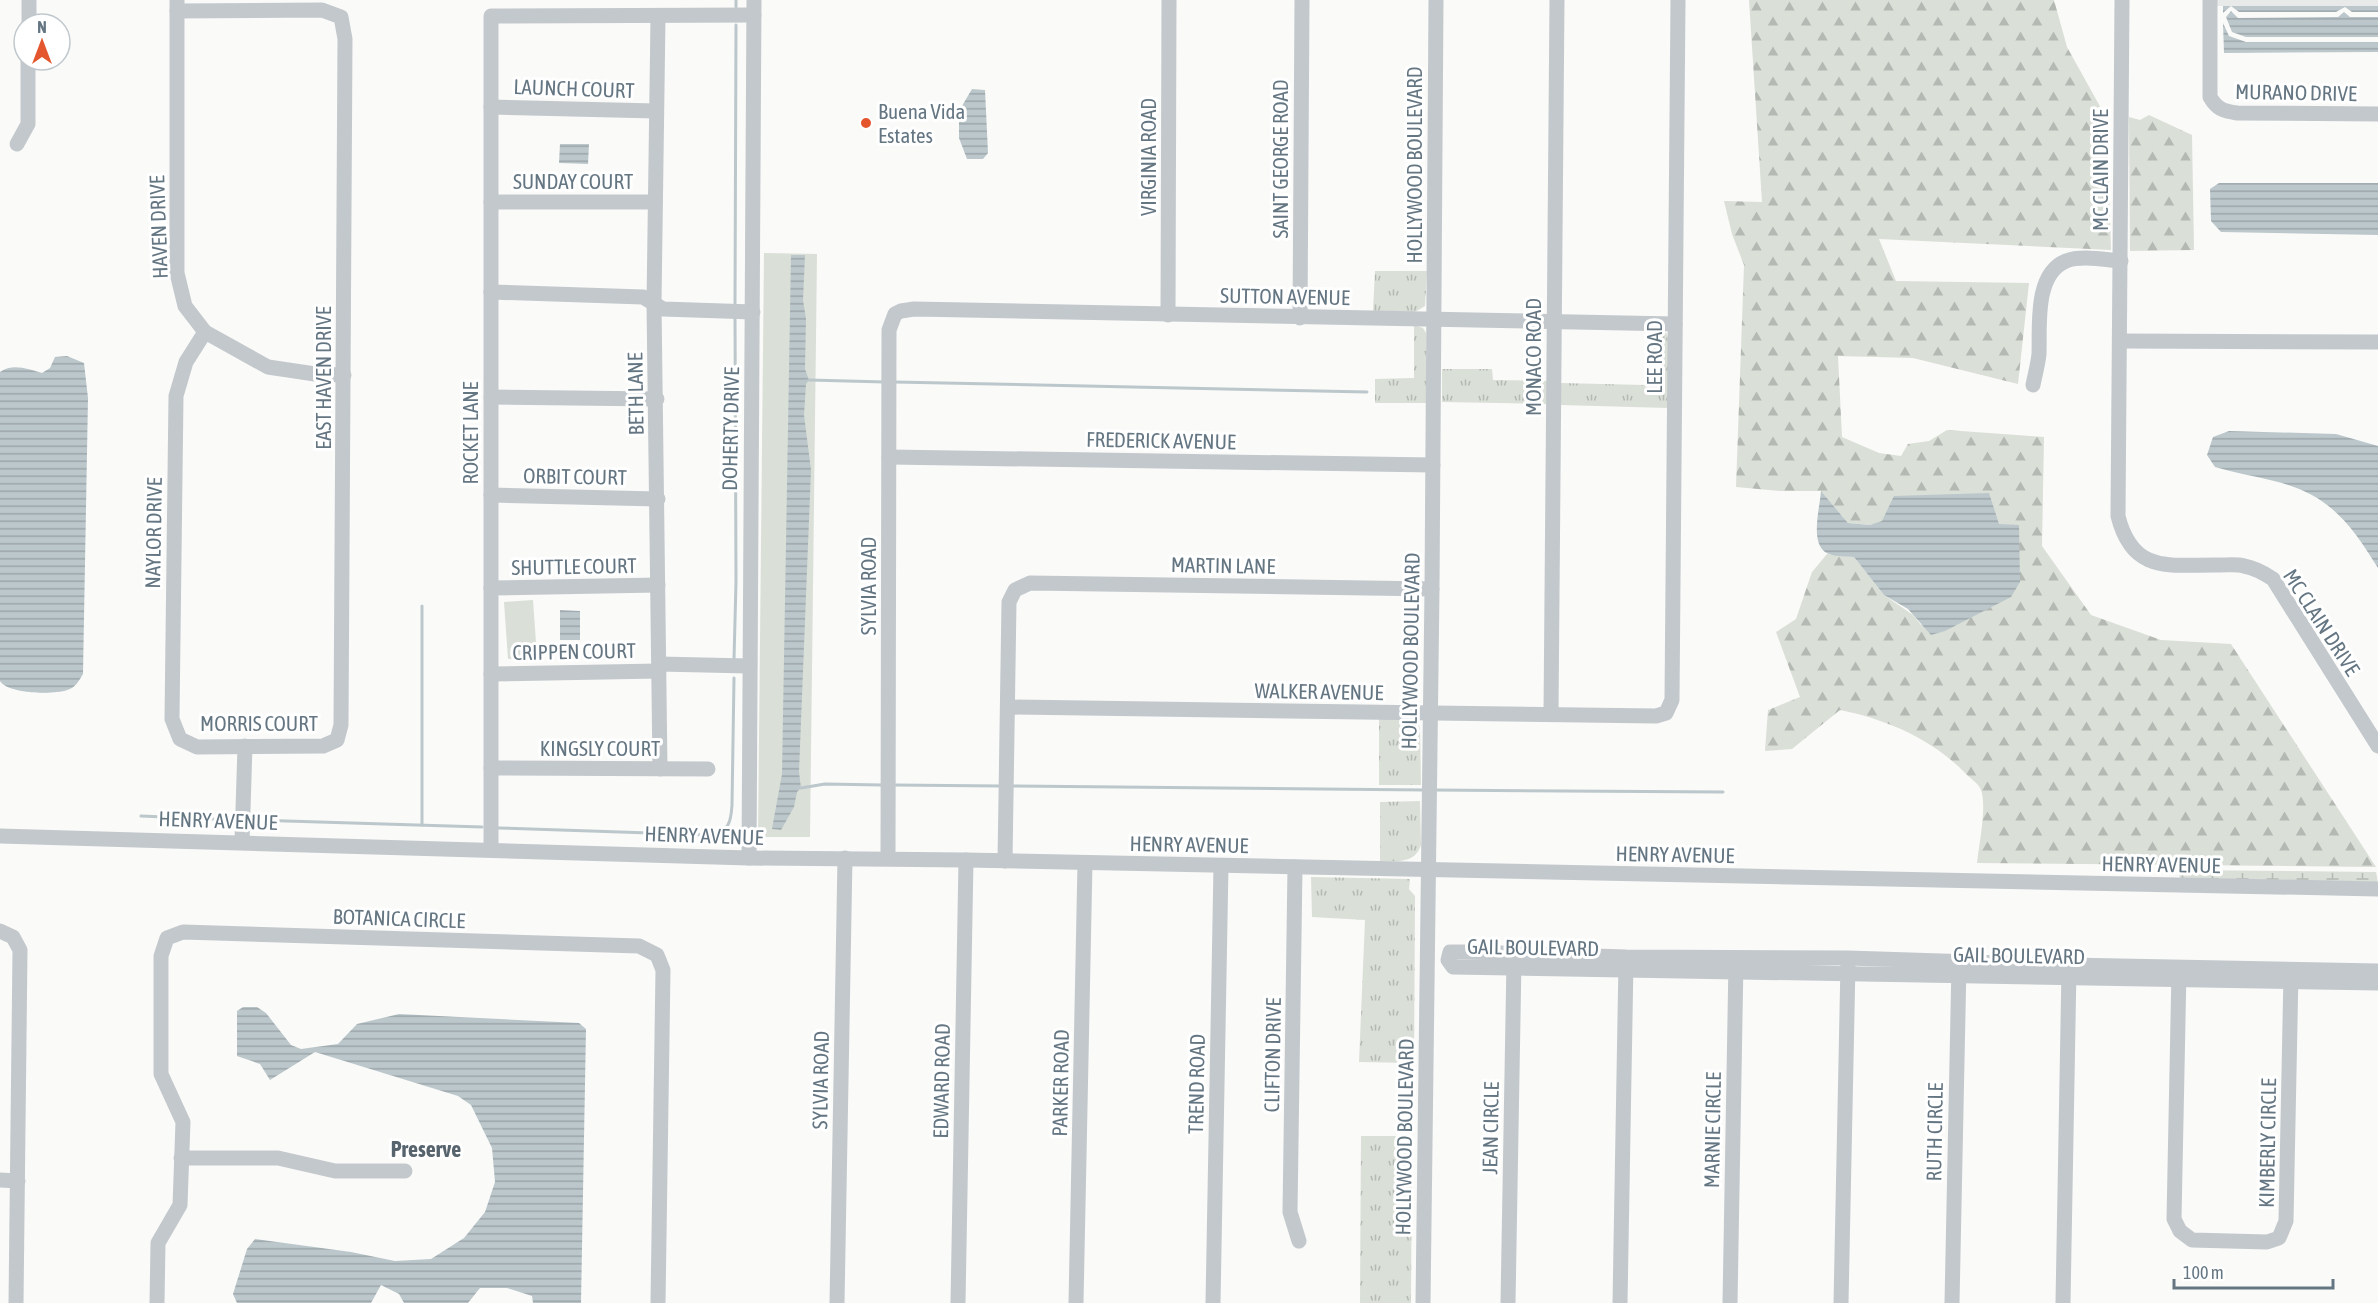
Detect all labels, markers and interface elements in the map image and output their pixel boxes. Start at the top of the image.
north arrow [12,12,72,72]
text: N [37,18,47,36]
street label: HOLLYWOOD BOULEVARD [1402,67,1426,263]
street label: LAUNCH COURT [513,74,635,102]
street label: SAINT GEORGE ROAD [1268,79,1292,239]
street label: MURANO DRIVE [2235,79,2357,105]
street label: VIRGINIA ROAD [1136,98,1160,216]
place label: Buena Vida Estates [878,99,965,147]
street label: MC CLAIN DRIVE [2088,109,2112,231]
marker: Buena Vida Estates [859,116,873,130]
street label: SUNDAY COURT [513,169,633,193]
street label: HAVEN DRIVE [144,175,172,279]
street label: SUTTON AVENUE [1220,283,1350,309]
street label: MONACO ROAD [1521,298,1545,416]
street label: EAST HAVEN DRIVE [311,306,335,450]
street label: LEE ROAD [1642,320,1666,394]
street label: BETH LANE [622,352,648,436]
street label: DOHERTY DRIVE [717,367,743,491]
street label: ROCKET LANE [458,381,482,485]
street label: FREDERICK AVENUE [1086,427,1236,453]
street label: ORBIT COURT [523,463,627,489]
street label: NAYLOR DRIVE [140,477,166,589]
street label: SYLVIA ROAD [856,537,880,635]
street label: MARTIN LANE [1171,552,1275,578]
street label: HOLLYWOOD BOULEVARD [1396,552,1424,750]
street label: SHUTTLE COURT [511,553,637,579]
street label: MC CLAIN DRIVE [2279,564,2365,680]
street label: CRIPPEN COURT [512,638,636,664]
street label: WALKER AVENUE [1254,678,1384,704]
street label: MORRIS COURT [200,711,318,735]
street label: KINGSLY COURT [540,736,660,760]
street label: HENRY AVENUE [158,806,278,834]
street label: HENRY AVENUE [644,821,764,849]
street label: HENRY AVENUE [1129,831,1249,857]
street label: HENRY AVENUE [1615,841,1735,867]
street label: HENRY AVENUE [2101,851,2221,877]
street label: BOTANICA CIRCLE [332,904,466,932]
street label: GAIL BOULEVARD [1467,934,1599,960]
street label: GAIL BOULEVARD [1953,942,2085,968]
street label: CLIFTON DRIVE [1259,997,1285,1112]
street label: EDWARD ROAD [928,1023,954,1139]
street label: PARKER ROAD [1047,1029,1073,1137]
street label: SYLVIA ROAD [807,1031,833,1129]
street label: TREND ROAD [1183,1034,1209,1134]
street label: HOLLYWOOD BOULEVARD [1390,1038,1418,1236]
street label: MARNIE CIRCLE [1699,1072,1725,1188]
street label: KIMBERLY CIRCLE [2254,1078,2280,1208]
street label: JEAN CIRCLE [1477,1081,1503,1175]
street label: RUTH CIRCLE [1921,1082,1947,1182]
district label: Preserve [391,1136,461,1162]
scale bar [2174,1252,2333,1290]
text: 100 m [2183,1262,2224,1283]

